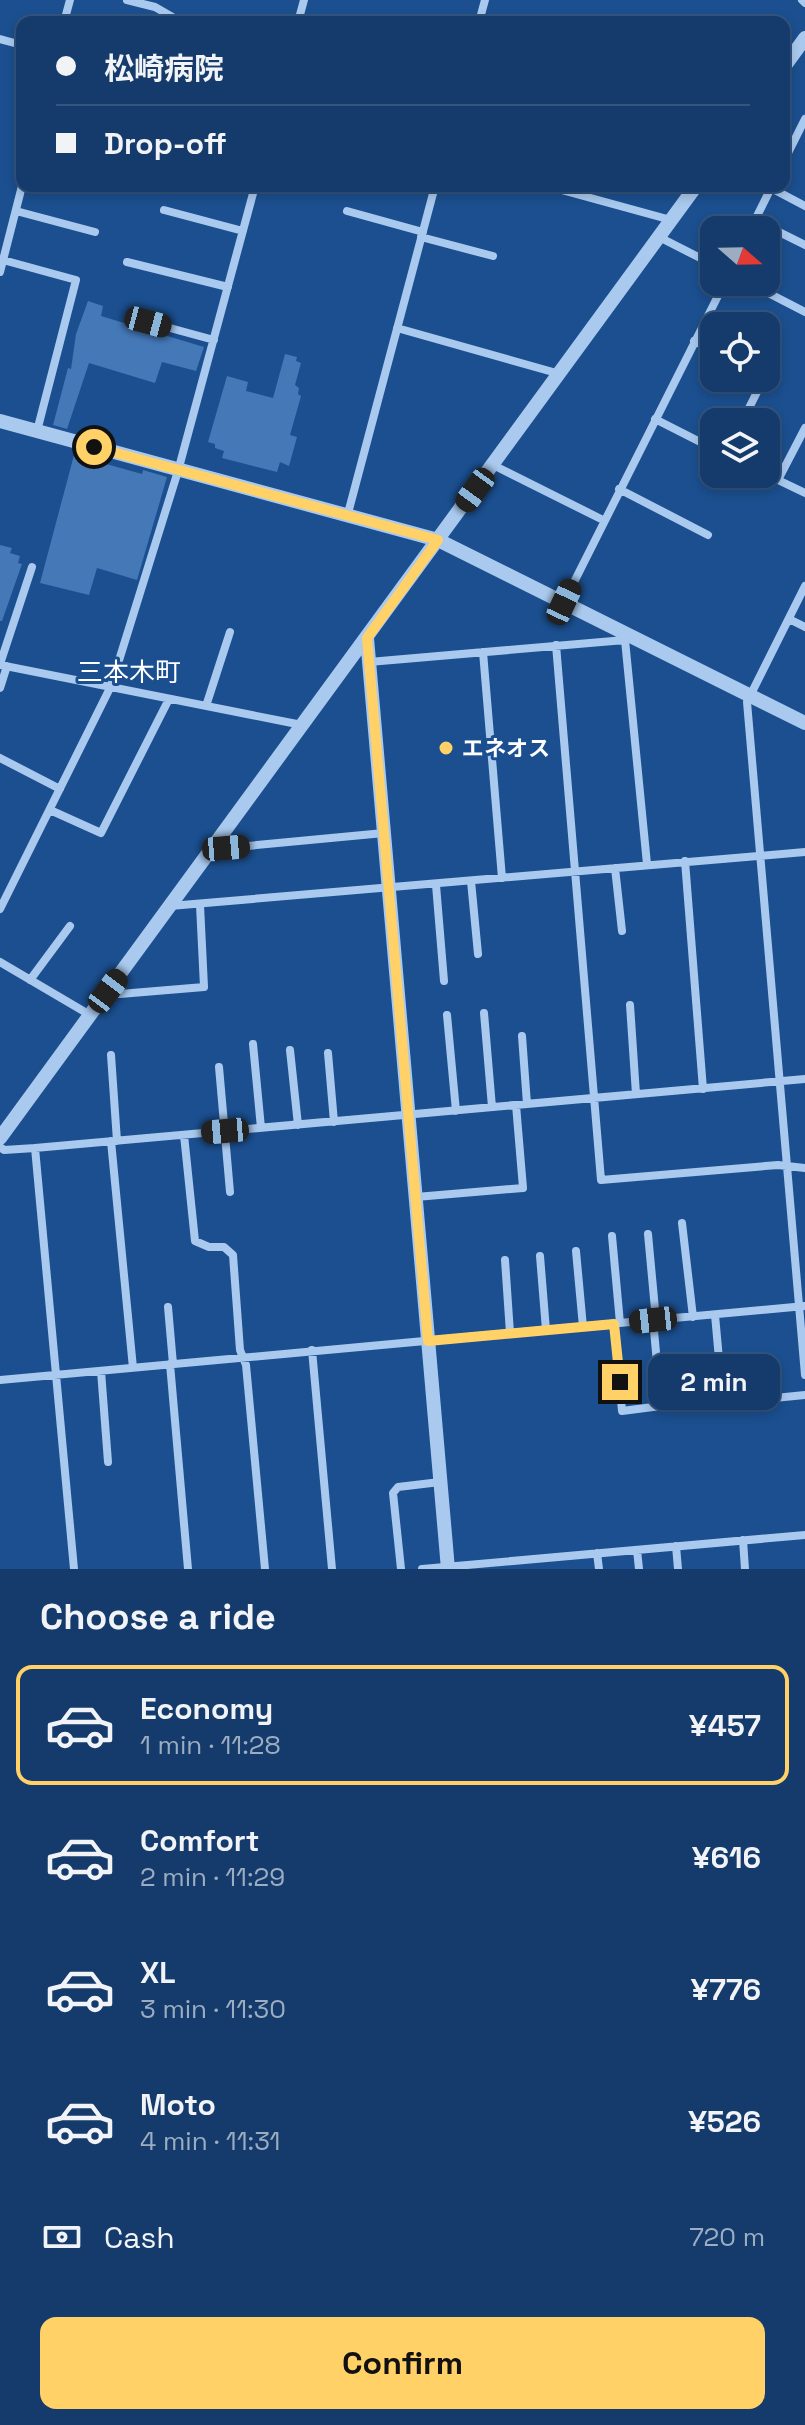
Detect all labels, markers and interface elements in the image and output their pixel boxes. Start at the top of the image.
text: 松崎病院 [104,49,224,88]
text: Drop-off [104,124,227,163]
north arrow [700,216,780,296]
map controls [700,216,780,488]
car [122,304,174,340]
button: locate [700,312,780,392]
button: layers [700,408,780,488]
route start [76,429,112,465]
car [451,464,499,516]
car [543,575,585,629]
district label: 三本木町 [77,655,181,689]
place label: エネオス [462,734,550,762]
marker: エネオス [437,739,455,757]
car [201,834,251,862]
car [84,965,132,1017]
car [200,1117,250,1145]
car [628,1306,678,1334]
callout: 2 min [648,1354,780,1410]
route end [602,1364,638,1400]
text: 2 min [680,1365,748,1399]
text: Choose a ride [40,1594,276,1640]
icon: car [44,1689,116,1761]
text: Economy [140,1689,273,1728]
text: ¥457 [689,1706,761,1745]
text: 1 min · 11:28 [140,1728,281,1762]
icon: car [44,1821,116,1893]
text: Comfort [140,1821,259,1860]
text: ¥616 [692,1838,761,1877]
text: 2 min · 11:29 [140,1860,285,1894]
icon: car [44,1953,116,2025]
text: XL [140,1953,176,1992]
text: ¥776 [691,1970,761,2009]
text: 3 min · 11:30 [140,1992,286,2026]
icon: car [44,2085,116,2157]
text: Moto [140,2085,216,2124]
text: ¥526 [688,2102,761,2141]
text: 4 min · 11:31 [140,2124,280,2158]
icon: cash [40,2215,84,2259]
text: Cash [104,2218,175,2257]
text: 720 m [689,2220,765,2254]
button: Confirm [40,2317,765,2409]

